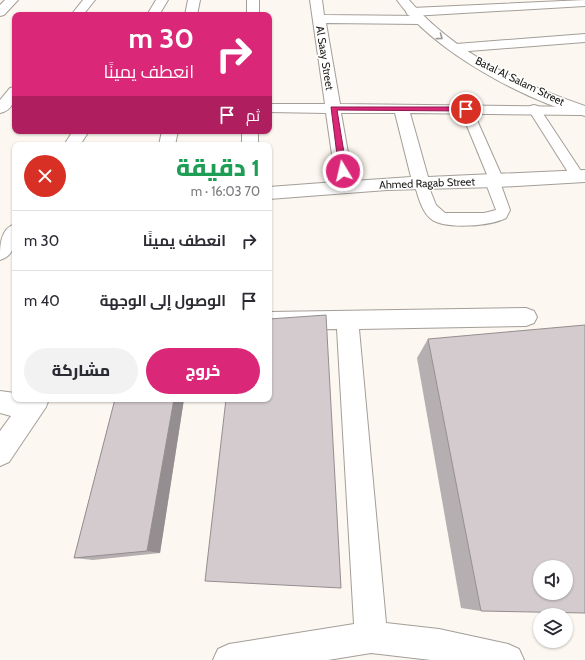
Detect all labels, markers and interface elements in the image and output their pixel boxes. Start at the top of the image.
text: 30 m [128,21,194,55]
street label: Al Saay Street [313,25,337,91]
icon: right [208,28,260,80]
one-way arrow [436,32,443,39]
street label: Batal Al Salam Street [473,53,567,109]
text: انعطف يمينًا [104,61,194,83]
pin [449,92,483,126]
icon: arrive [455,98,477,120]
icon: arrive [216,104,238,126]
text: ثم [246,107,260,125]
position arrow [322,150,364,192]
text: 1 دقيقة [176,153,260,182]
button: close [24,155,66,197]
street label: Ahmed Ragab Street [379,174,476,192]
text: 70 m · 16:03 [191,183,260,199]
icon: right [238,230,260,252]
text: 30 m [24,232,59,250]
text: انعطف يمينًا [143,232,226,250]
icon: arrive [238,290,260,312]
text: 40 m [24,292,60,310]
text: الوصول إلى الوجهة [100,292,226,310]
button: مشاركة [24,348,138,394]
button: خروج [146,348,260,394]
map controls [533,560,573,648]
button: sound [533,560,573,600]
button: layers [533,608,573,648]

